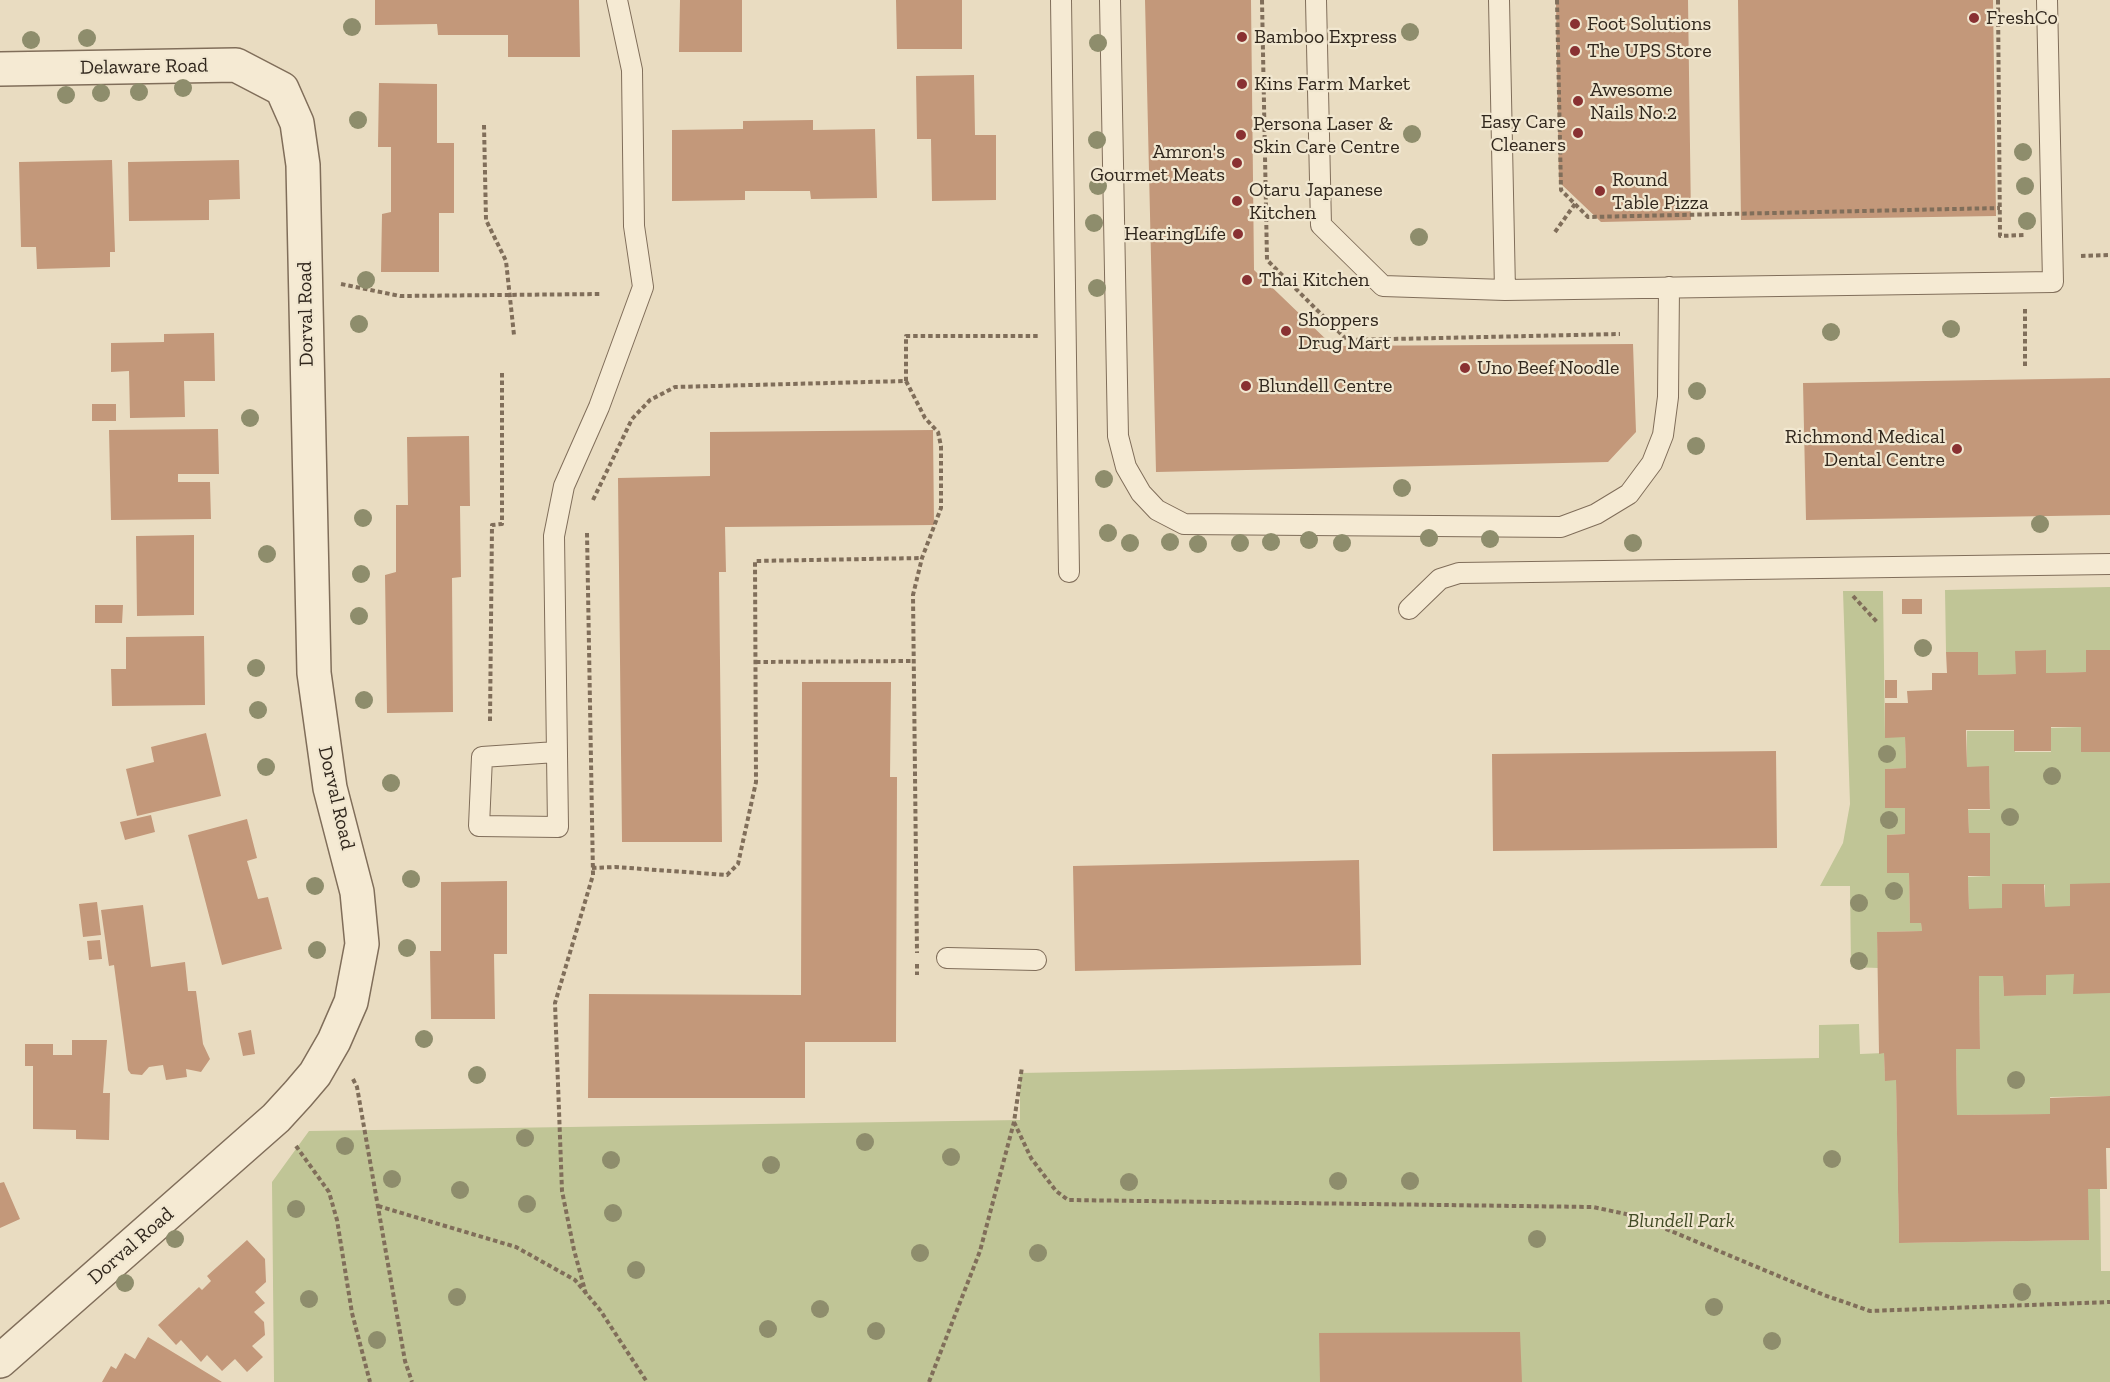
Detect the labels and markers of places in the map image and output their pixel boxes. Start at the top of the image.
place label: FreshCo [1986,6,2058,30]
marker: FreshCo [1967,11,1981,25]
place label: Foot Solutions [1587,12,1711,36]
marker: Foot Solutions [1568,17,1582,31]
place label: Bamboo Express [1254,25,1397,49]
marker: Bamboo Express [1235,30,1249,44]
place label: The UPS Store [1587,39,1712,63]
marker: The UPS Store [1568,44,1582,58]
place label: Kins Farm Market [1254,72,1410,96]
marker: Kins Farm Market [1235,77,1249,91]
place label: Awesome Nails No.2 [1590,78,1677,125]
marker: Awesome Nails No.2 [1571,94,1585,108]
place label: Easy Care Cleaners [1481,110,1566,157]
place label: Persona Laser & Skin Care Centre [1253,112,1400,159]
marker: Easy Care Cleaners [1571,126,1585,140]
marker: Persona Laser & Skin Care Centre [1234,128,1248,142]
place label: Amron's Gourmet Meats [1090,140,1225,187]
marker: Amron's Gourmet Meats [1230,156,1244,170]
place label: Round Table Pizza [1612,168,1709,215]
place label: Otaru Japanese Kitchen [1249,178,1383,225]
marker: Round Table Pizza [1593,184,1607,198]
marker: Otaru Japanese Kitchen [1230,194,1244,208]
place label: HearingLife [1124,222,1226,246]
marker: HearingLife [1231,227,1245,241]
place label: Thai Kitchen [1259,268,1370,292]
marker: Thai Kitchen [1240,273,1254,287]
place label: Shoppers Drug Mart [1298,308,1390,355]
marker: Shoppers Drug Mart [1279,324,1293,338]
place label: Uno Beef Noodle [1477,356,1619,380]
marker: Uno Beef Noodle [1458,361,1472,375]
place label: Blundell Centre [1258,374,1393,398]
marker: Blundell Centre [1239,379,1253,393]
place label: Richmond Medical Dental Centre [1785,425,1945,472]
marker: Richmond Medical Dental Centre [1950,442,1964,456]

